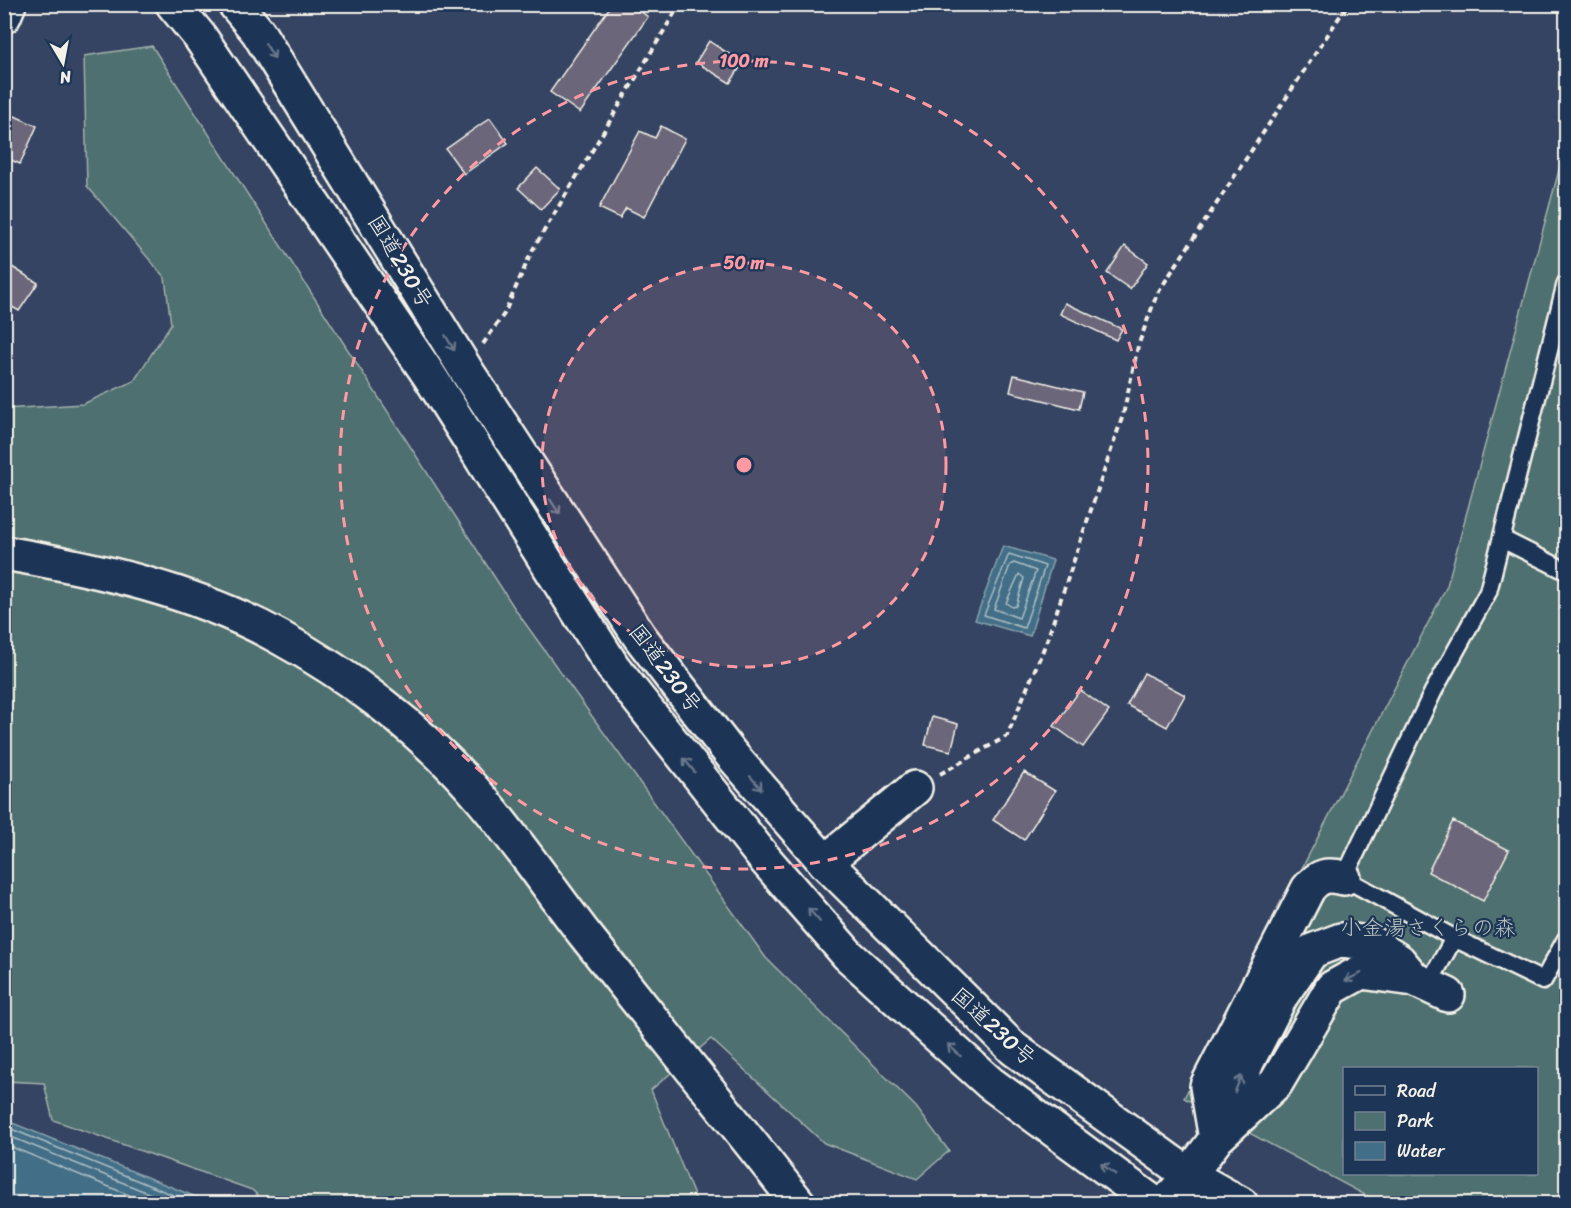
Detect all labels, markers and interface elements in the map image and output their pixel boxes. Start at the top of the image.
north arrow [33,33,93,93]
one-way arrow [265,42,277,59]
text: 100 m [720,45,769,77]
text: N [57,62,74,93]
street label: 国道230号 [357,206,444,316]
text: 50 m [724,247,765,279]
one-way arrow [444,334,456,351]
centre of rings [734,455,754,475]
one-way arrow [549,498,561,514]
street label: 国道230号 [619,615,713,722]
one-way arrow [683,757,696,773]
one-way arrow [749,775,763,790]
one-way arrow [807,907,820,923]
park label: 小金湯さくらの森 [1340,908,1516,947]
one-way arrow [1344,972,1362,984]
street label: 国道230号 [942,977,1046,1076]
one-way arrow [947,1043,962,1057]
legend [1343,1067,1538,1175]
text: Road [1397,1075,1437,1107]
one-way arrow [1233,1076,1244,1094]
text: Park [1397,1105,1434,1137]
text: Water [1397,1135,1446,1167]
one-way arrow [1101,1163,1117,1175]

